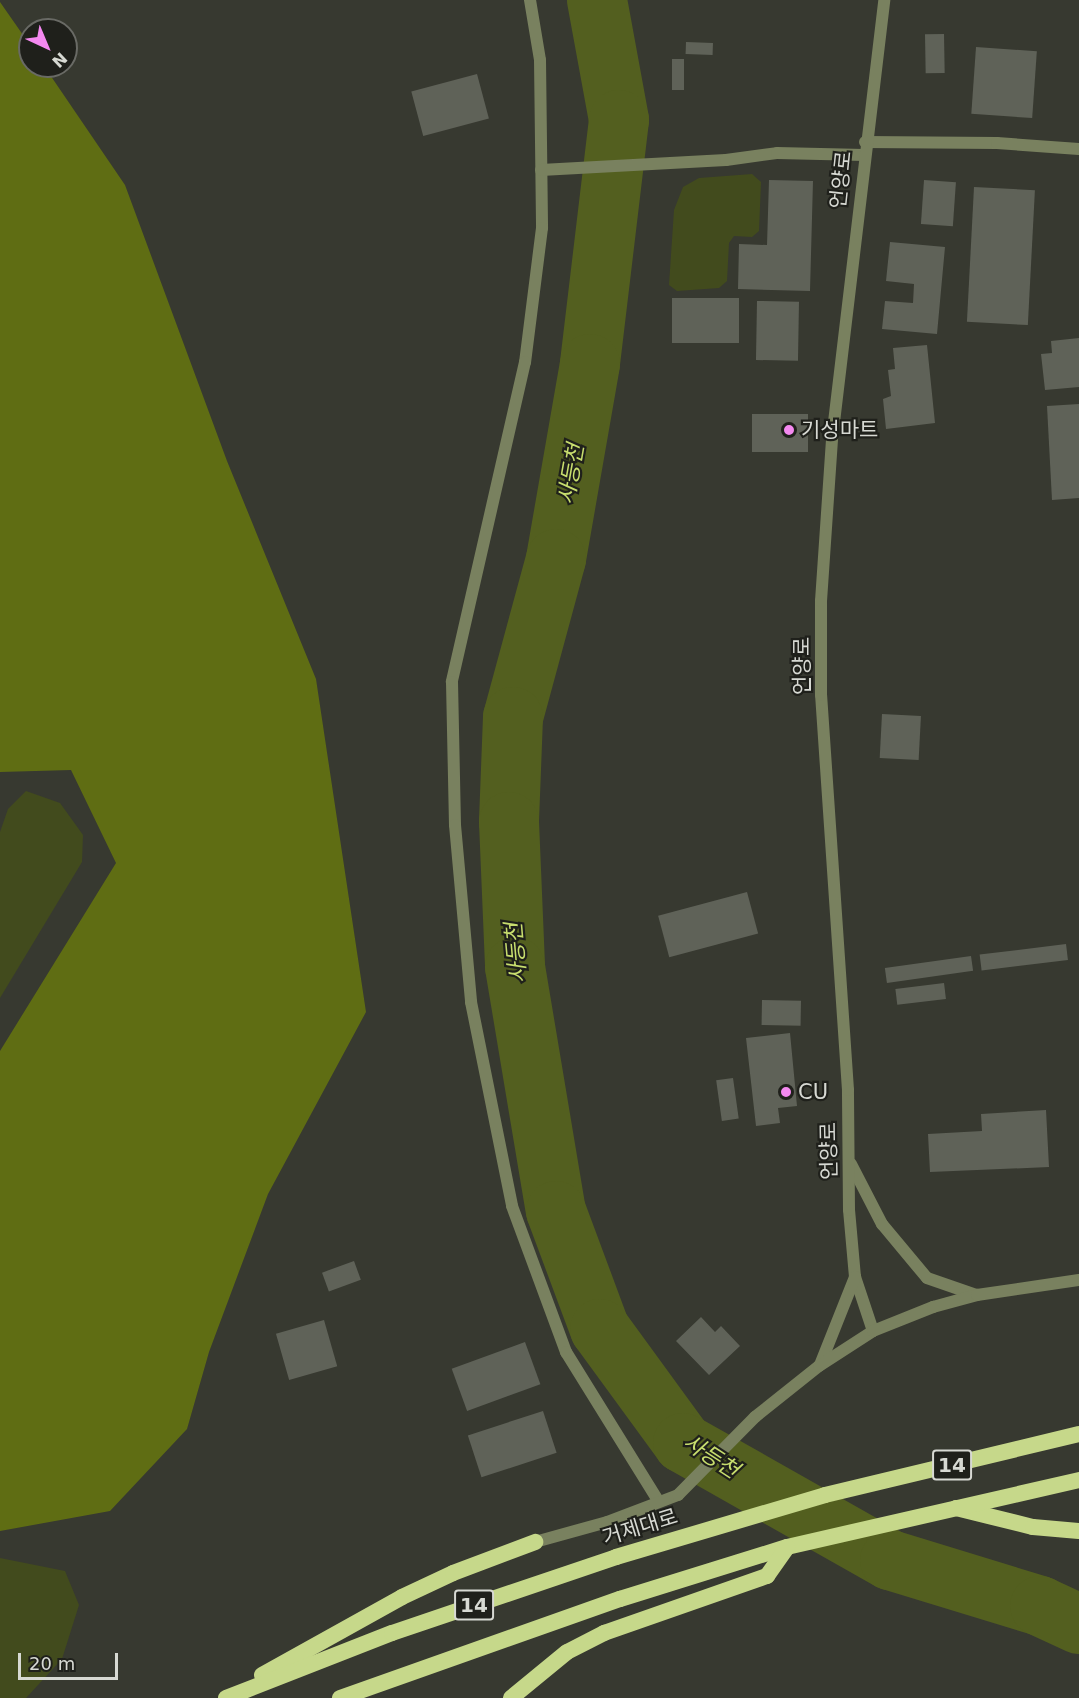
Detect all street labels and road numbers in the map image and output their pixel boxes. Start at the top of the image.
street label: 언양로 [825,150,857,210]
street label: 언양로 [789,637,815,695]
street label: 언양로 [816,1122,842,1180]
road number: 14 [931,1448,973,1482]
street label: 거제대로 [599,1504,681,1550]
road number: 14 [453,1588,495,1622]

